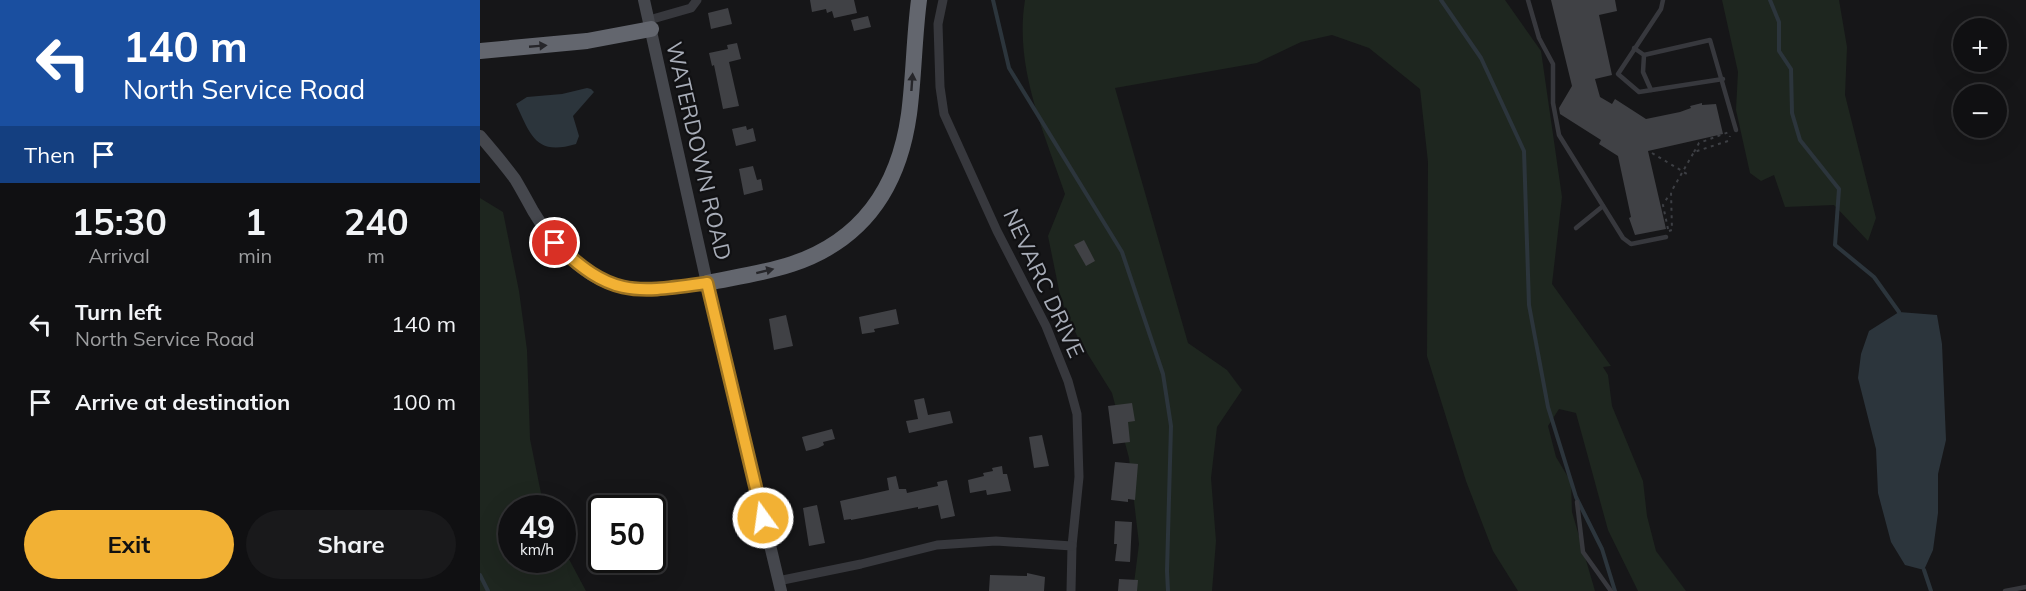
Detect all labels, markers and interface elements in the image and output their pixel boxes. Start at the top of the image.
map controls [1953,18,2007,138]
button: + [1953,18,2007,72]
text: 140 m [123,20,248,73]
icon: left [24,24,102,102]
street label: WATERDOWN ROAD [660,39,738,263]
one-way arrow [529,41,548,50]
text: North Service Road [123,72,365,106]
one-way arrow [907,72,916,91]
button: − [1953,84,2007,138]
icon: arrive [87,138,120,171]
text: Then [24,141,75,169]
text: 15:30 [71,199,167,244]
text: 1 [244,199,266,244]
text: 240 [344,199,409,244]
street label: NEVARC DRIVE [997,204,1091,362]
pin [529,217,580,268]
icon: arrive [538,226,571,259]
text: Arrival [89,243,150,268]
text: min [238,243,272,268]
text: m [367,243,385,268]
one-way arrow [755,265,774,275]
text: Turn left [75,298,162,326]
icon: left [24,308,57,341]
text: 140 m [391,310,456,338]
text: North Service Road [75,326,255,351]
icon: arrive [24,386,57,419]
text: Arrive at destination [75,388,290,416]
text: 100 m [391,388,456,416]
position arrow [731,486,795,550]
speed limit sign: 50 [588,495,666,573]
text: 49 [519,508,555,546]
button: Exit [24,510,234,579]
button: Share [246,510,456,579]
text: km/h [520,540,554,559]

